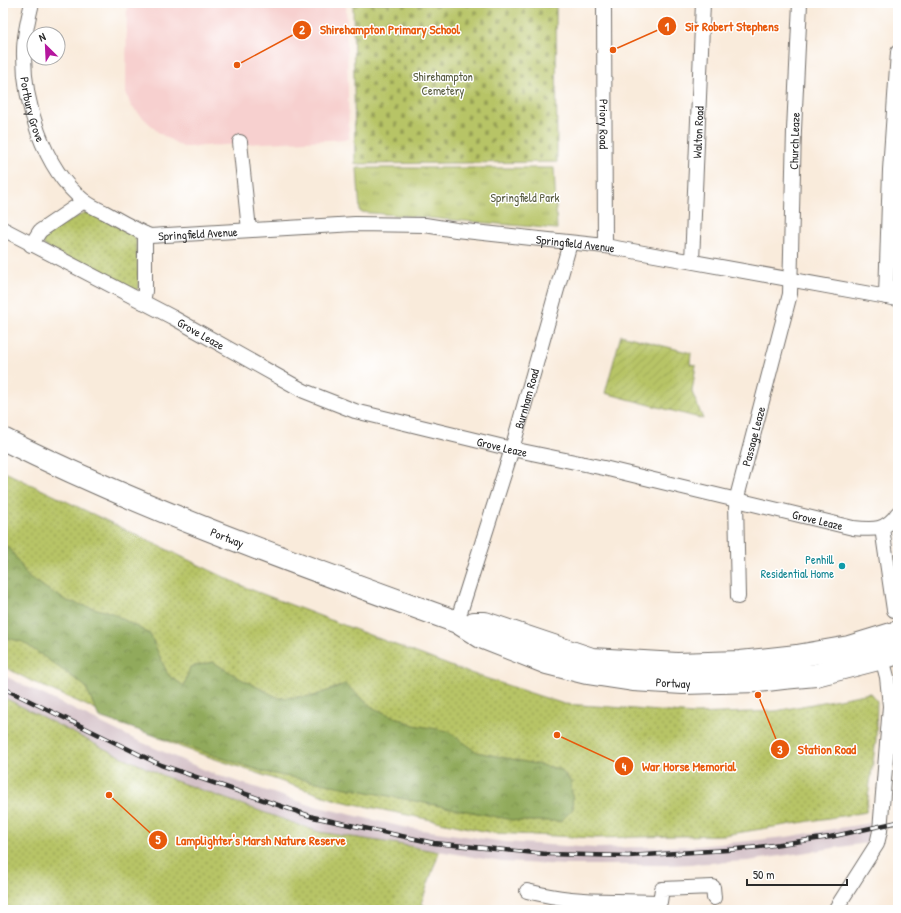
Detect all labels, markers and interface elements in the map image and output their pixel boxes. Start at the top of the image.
callout: Sir Robert Stephens [657,14,787,39]
callout: Shirehampton Primary School [292,17,468,42]
text: Sir Robert Stephens [685,17,779,36]
text: 1 [665,18,670,35]
text: Shirehampton Primary School [320,20,461,39]
text: 2 [299,21,305,38]
north arrow [26,26,66,66]
text: N [36,29,48,44]
park label: Shirehampton Cemetery [413,68,473,99]
street label: Portbury Grove [17,76,50,145]
street label: Priory Road [596,99,613,149]
street label: Walton Road [688,105,707,159]
street label: Church Leaze [785,112,803,170]
park label: Springfield Park [490,189,560,206]
street label: Springfield Avenue [158,222,238,244]
street label: Springfield Avenue [535,230,617,256]
street label: Grove Leaze [175,313,228,353]
street label: Burnham Road [510,366,543,430]
street label: Passage Leaze [737,404,769,468]
street label: Grove Leaze [475,432,529,461]
street label: Grove Leaze [791,505,845,534]
street label: Portway [208,523,247,551]
place label: Penhill Residential Home [761,551,835,582]
marker: Penhill Residential Home [837,561,847,571]
street label: Portway [655,673,691,692]
callout: Station Road [770,737,864,762]
text: Station Road [798,740,857,758]
text: 3 [777,741,783,758]
callout: War Horse Memorial [614,754,744,779]
text: War Horse Memorial [642,757,737,775]
text: 4 [622,758,627,775]
callout: Lamplighter's Marsh Nature Reserve [148,828,353,853]
text: 5 [155,831,161,848]
text: Lamplighter's Marsh Nature Reserve [176,831,347,850]
scale bar [747,861,847,887]
text: 50 m [753,866,774,883]

